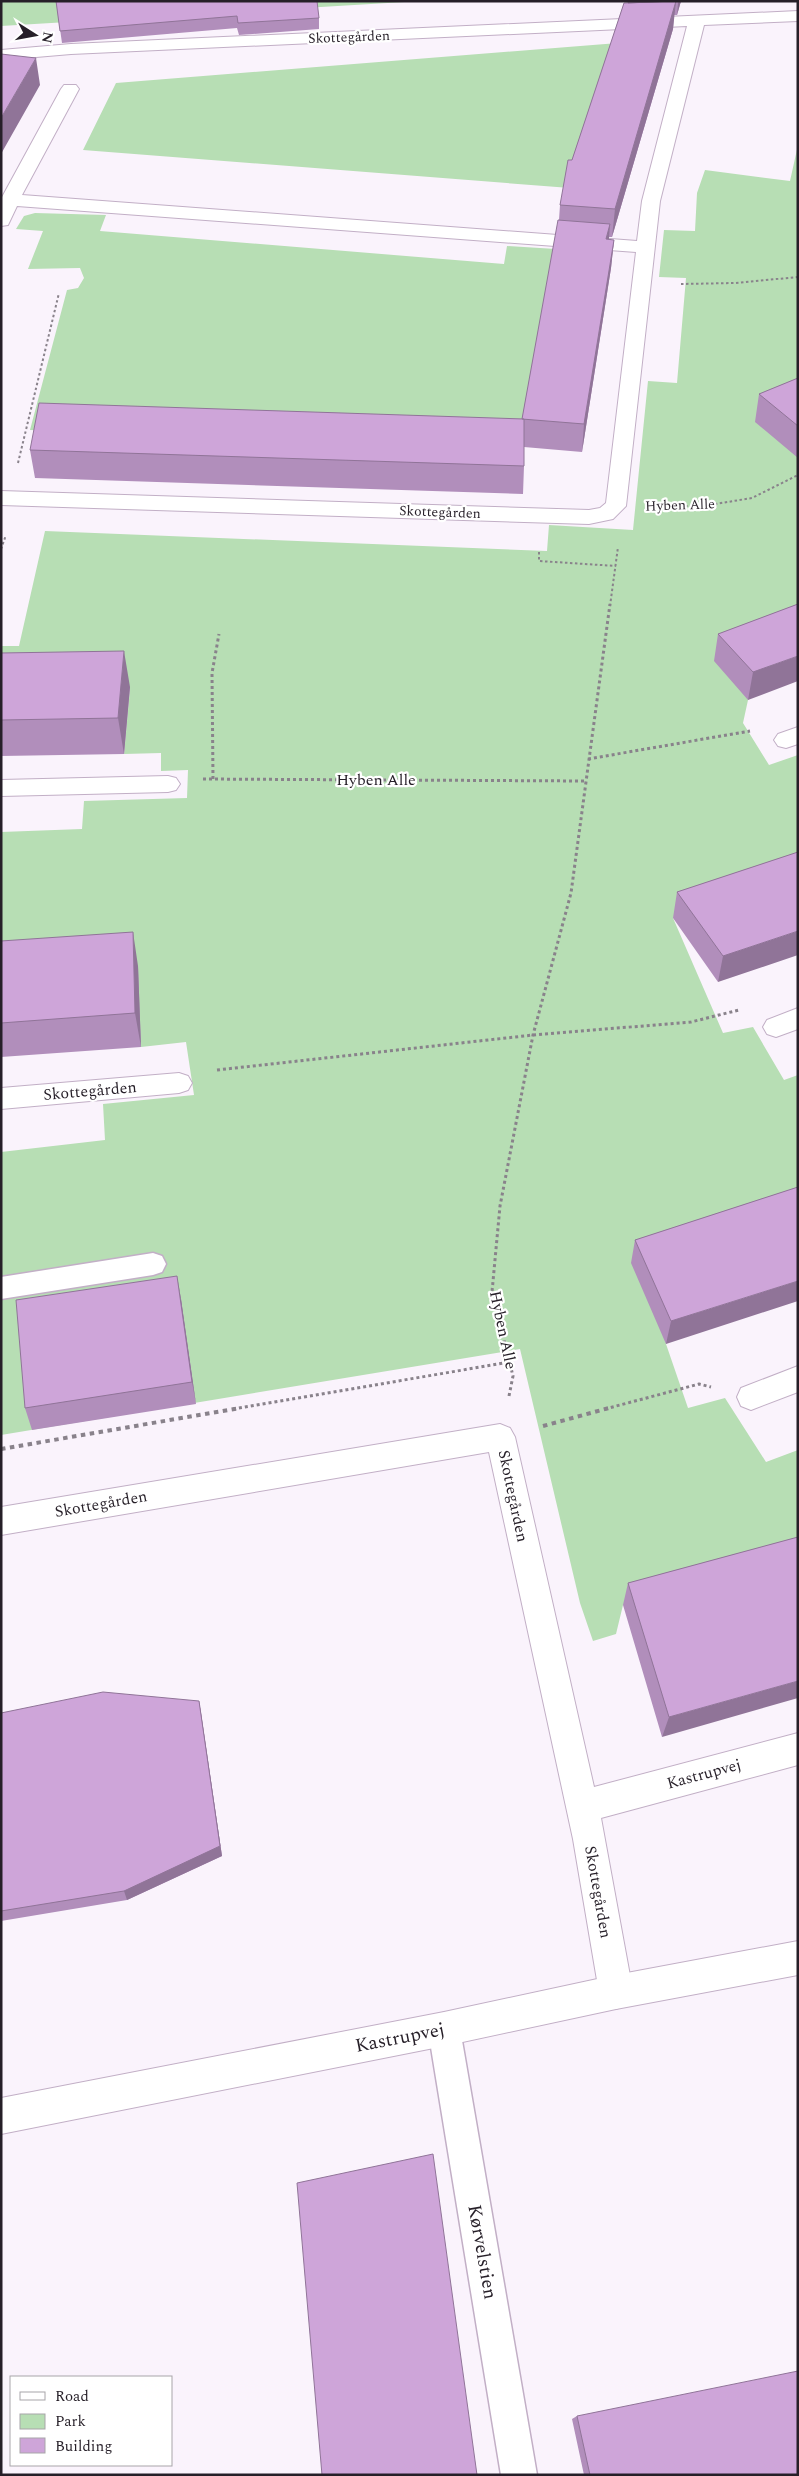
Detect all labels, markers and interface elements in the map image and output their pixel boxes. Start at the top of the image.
north arrow [10,10,60,60]
street label: Skottegården [308,25,390,49]
text: N [36,30,59,45]
street label: Hyben Alle [645,493,715,517]
street label: Skottegården [399,500,481,524]
street label: Hyben Alle [336,768,416,792]
street label: Skottegården [42,1075,138,1107]
street label: Hyben Alle [483,1289,523,1371]
street label: Skottegården [492,1448,534,1544]
street label: Skottegården [53,1484,149,1524]
street label: Kastrupvej [664,1753,744,1795]
street label: Skottegården [578,1844,618,1940]
street label: Kastrupvej [353,2015,447,2061]
street label: Kørvelstien [459,2202,505,2302]
legend [10,2376,172,2466]
text: Road [55,2385,89,2408]
text: Park [55,2410,86,2433]
text: Building [55,2435,112,2458]

